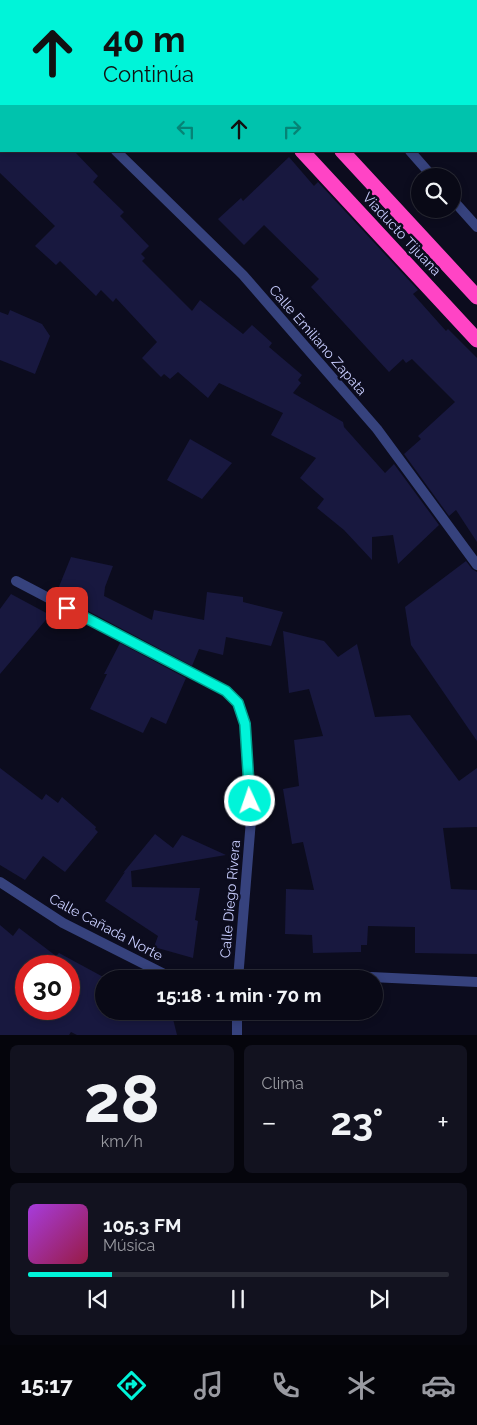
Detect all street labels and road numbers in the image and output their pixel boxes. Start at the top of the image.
street label: Viaducto Tijuana [360,189,444,279]
street label: Calle Emiliano Zapata [266,282,370,398]
street label: Calle Diego Rivera [217,839,243,959]
street label: Calle Cañada Norte [46,890,166,964]

